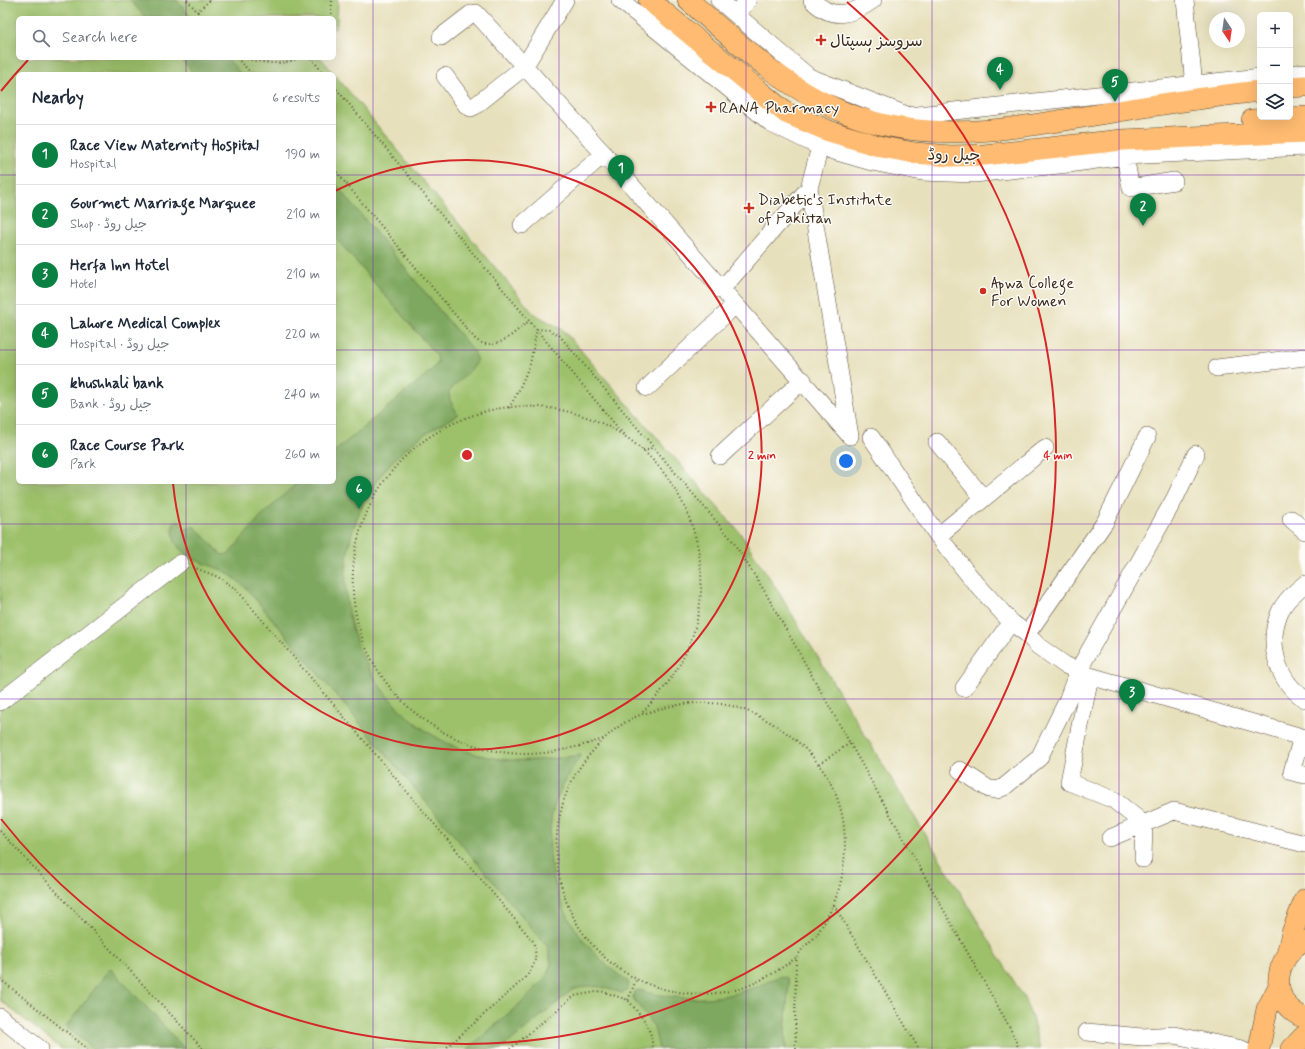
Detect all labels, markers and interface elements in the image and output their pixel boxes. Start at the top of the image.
north arrow [1209,12,1245,48]
map controls [1257,12,1293,120]
button: + [1257,12,1293,48]
search box [16,16,336,60]
icon: search [30,27,52,49]
text: Search here [62,28,138,48]
place label: سروسز ہسپتال [830,31,923,53]
marker: سروسز ہسپتال [815,34,827,46]
button: − [1257,48,1293,84]
pin: 4 [987,57,1013,90]
pin: 5 [1102,69,1128,102]
button: layers [1257,84,1293,120]
text: Nearby [32,87,84,109]
text: 6 results [272,90,320,107]
place label: RANA Pharmacy [719,98,839,119]
marker: RANA Pharmacy [706,102,716,112]
text: Race View Maternity Hospital [70,136,259,156]
street label: جیل روڈ [927,145,981,166]
text: 1 [42,146,48,163]
text: 190 m [285,146,320,163]
pin: 1 [608,155,634,188]
text: Hospital [70,156,116,173]
place label: Diabetic's Institute of Pakistan [758,190,892,229]
pin: 2 [1130,193,1156,226]
text: Gourmet Marriage Marquee [70,194,256,214]
marker: Diabetic's Institute of Pakistan [743,202,755,214]
text: 2 [42,206,48,223]
text: 210 m [286,206,320,223]
text: Shop · جیل روڈ [70,216,147,233]
text: Herfa Inn Hotel [70,256,169,276]
text: 3 [42,266,48,283]
text: 210 m [286,266,320,283]
place label: Apwa College For Women [991,273,1074,312]
text: Hotel [70,276,96,293]
marker: Apwa College For Women [978,286,988,296]
text: Lahore Medical Complex [70,314,220,334]
text: 4 [41,326,49,343]
text: 220 m [285,326,320,343]
text: Hospital · جیل روڈ [70,336,169,353]
text: khushhali bank [70,374,164,394]
text: 5 [41,386,49,403]
text: 240 m [284,386,320,403]
text: Bank · جیل روڈ [70,396,152,413]
text: Race Course Park [70,436,184,456]
text: 6 [42,446,48,463]
text: 260 m [285,446,320,463]
centre of rings [460,448,474,462]
text: 2 min [748,448,776,464]
text: 4 min [1043,448,1073,464]
your location [836,451,856,471]
text: Park [70,456,96,473]
pin: 6 [346,476,372,509]
pin: 3 [1119,679,1145,712]

